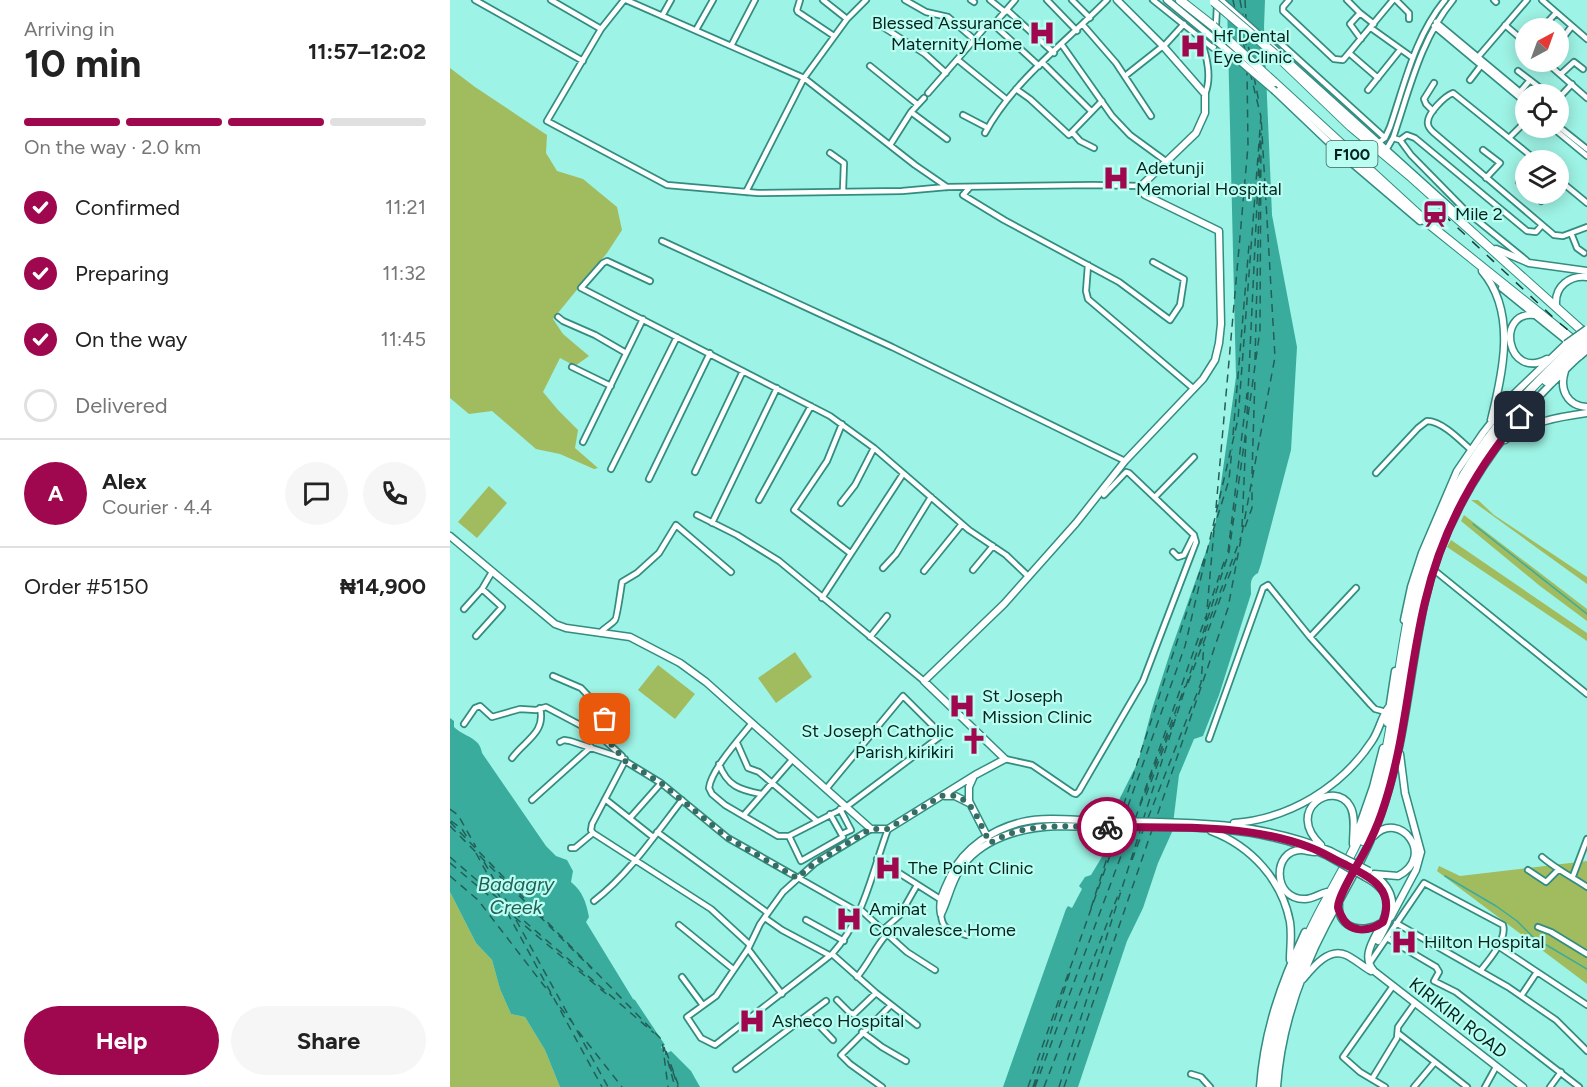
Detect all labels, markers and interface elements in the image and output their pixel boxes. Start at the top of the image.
place label: Blessed Assurance Maternity Home [872,12,1022,55]
text: Arriving in [24,17,114,41]
hospital icon: Blessed Assurance Maternity Home [1027,18,1057,48]
north arrow [1515,18,1569,72]
map controls [1515,18,1569,204]
place label: Hf Dental Eye Clinic [1213,25,1293,68]
hospital icon: Hf Dental Eye Clinic [1178,31,1208,61]
text: 11:57–12:02 [308,38,426,65]
text: 10 min [24,40,141,87]
button: locate [1515,84,1569,138]
text: On the way · 2.0 km [24,135,201,159]
road number: F100 [1326,141,1378,167]
button: layers [1515,150,1569,204]
place label: Adetunji Memorial Hospital [1136,157,1282,200]
hospital icon: Adetunji Memorial Hospital [1101,163,1131,193]
icon: check [24,191,57,224]
text: Confirmed [75,194,180,221]
text: 11:21 [385,195,426,219]
station icon: Mile 2 [1420,199,1450,229]
place label: Mile 2 [1455,203,1503,225]
icon: check [24,257,57,290]
text: Preparing [75,260,169,287]
text: 11:32 [382,261,426,285]
icon: check [24,323,57,356]
text: On the way [75,326,187,353]
text: 11:45 [381,327,426,351]
pin [1494,391,1545,442]
text: Delivered [75,392,168,419]
icon: home [1503,400,1536,433]
button: chat [285,462,348,525]
button: phone [363,462,426,525]
text: Alex [102,468,147,495]
text: A [48,480,63,507]
text: Courier · 4.4 [102,495,212,519]
text: Order #5150 [24,573,149,600]
text: ₦14,900 [340,573,426,600]
place label: St Joseph Mission Clinic [982,685,1093,728]
hospital icon: St Joseph Mission Clinic [947,691,977,721]
pin [579,693,630,744]
icon: bag [588,702,621,735]
place label: St Joseph Catholic Parish kirikiri [801,720,954,763]
church icon: St Joseph Catholic Parish kirikiri [959,726,989,756]
courier [1077,797,1137,857]
icon: bike [1091,811,1124,844]
hospital icon: The Point Clinic [873,853,903,883]
place label: The Point Clinic [908,857,1034,879]
water label: Badagry Creek [478,872,556,919]
place label: Aminat Convalesce Home [869,898,1016,941]
hospital icon: Aminat Convalesce Home [834,904,864,934]
hospital icon: Hilton Hospital [1389,927,1419,957]
place label: Hilton Hospital [1424,931,1544,953]
street label: KIRIKIRI ROAD [1405,973,1511,1063]
button: Help [24,1006,219,1075]
button: Share [231,1006,426,1075]
hospital icon: Asheco Hospital [737,1006,767,1036]
place label: Asheco Hospital [772,1010,904,1032]

